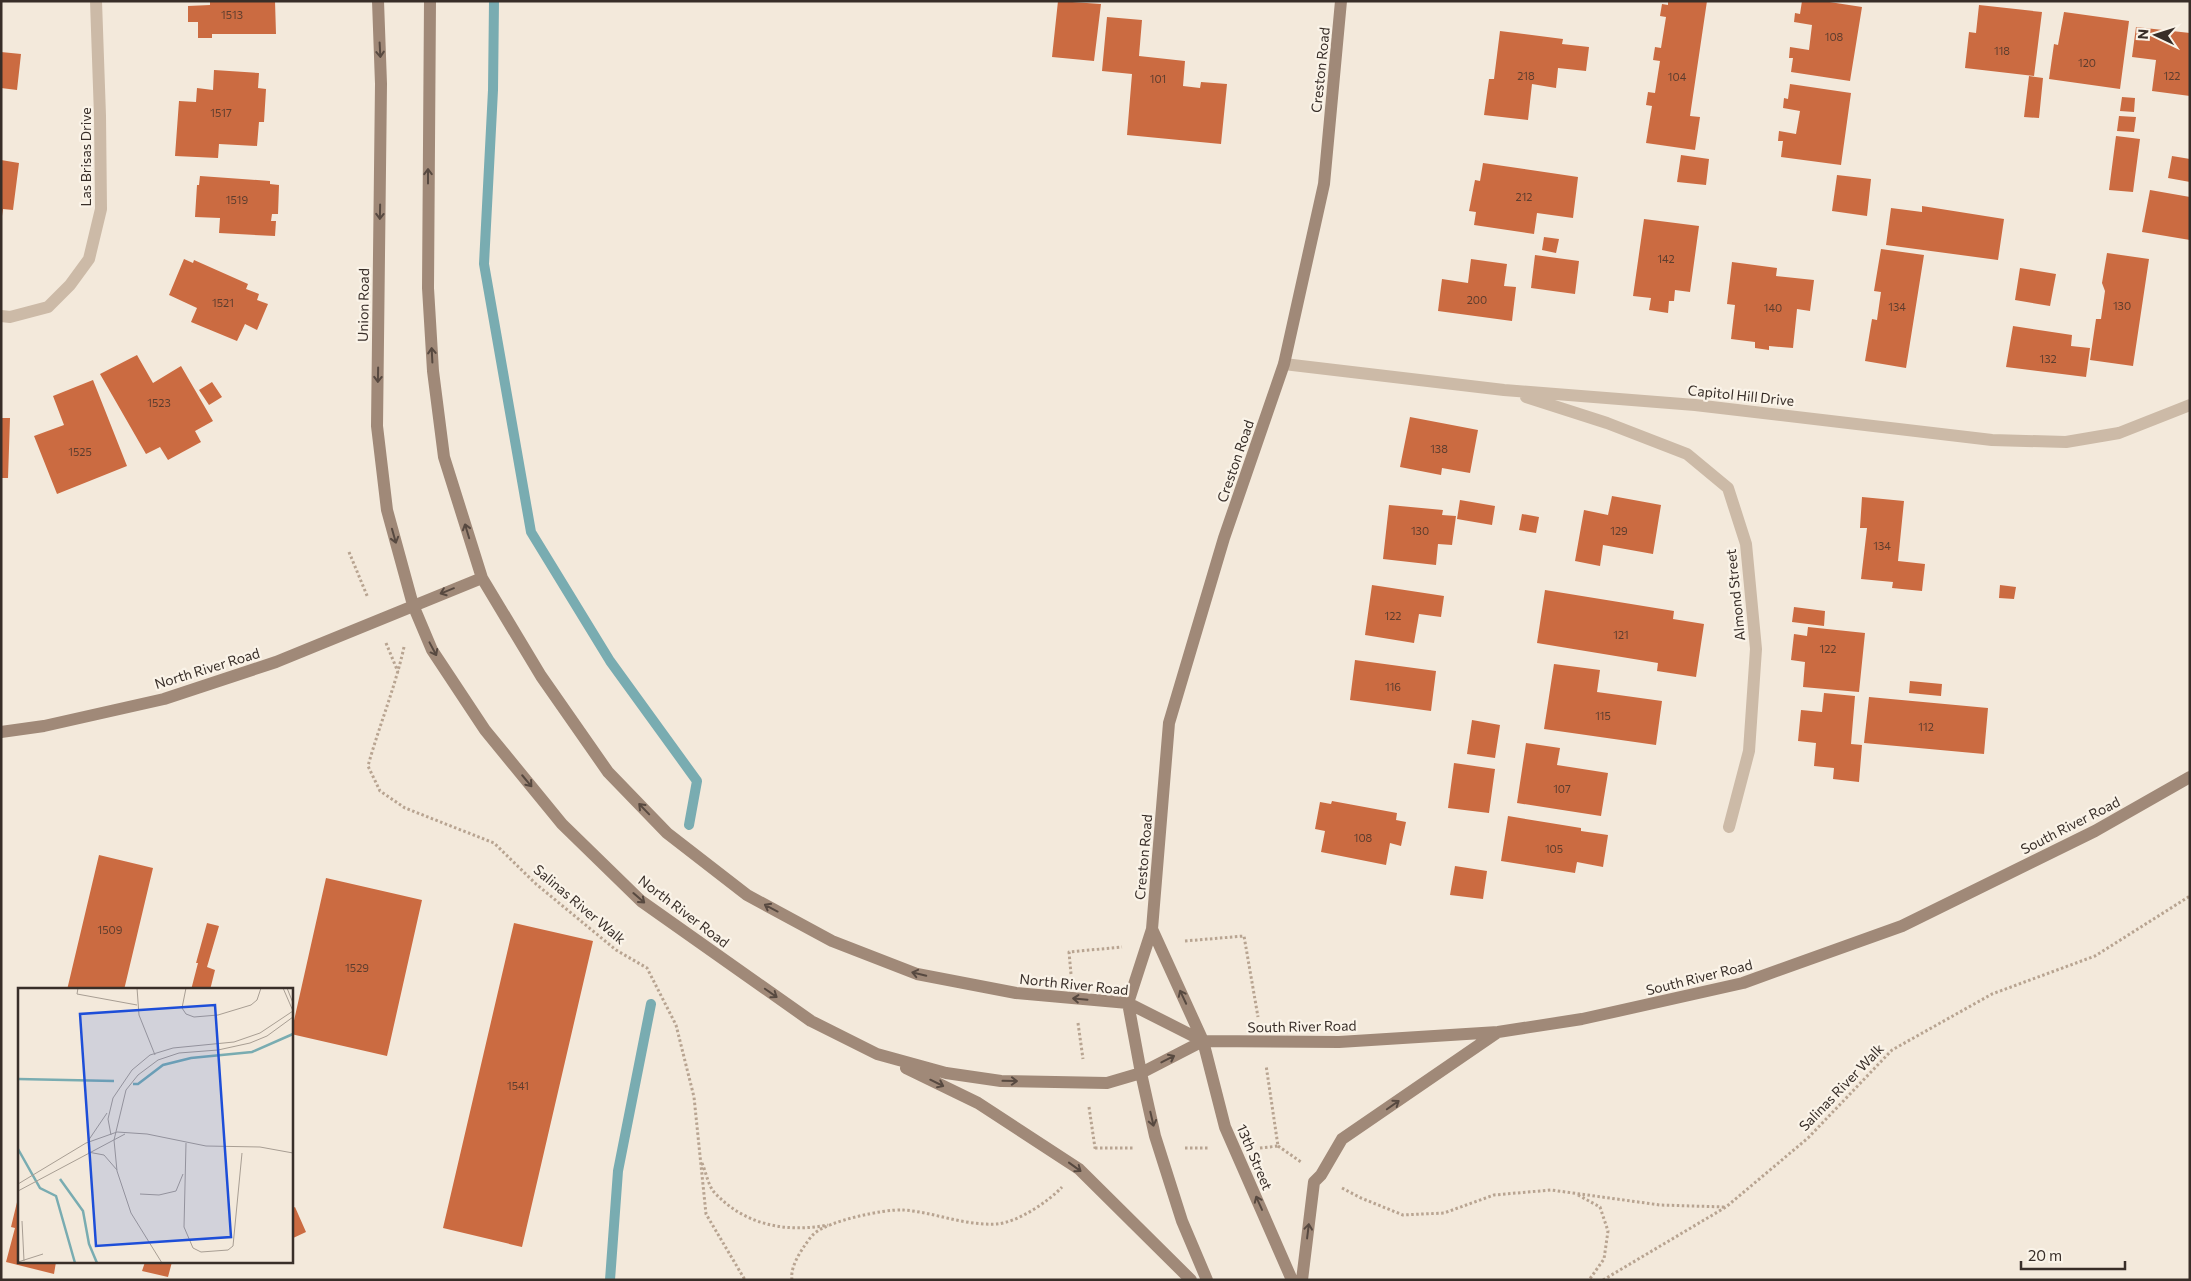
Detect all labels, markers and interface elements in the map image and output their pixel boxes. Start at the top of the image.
house number: 1513 [221,8,243,21]
north arrow [2131,10,2181,60]
street label: Creston Road [1307,26,1333,114]
text: N [2134,28,2151,40]
house number: 108 [1825,30,1844,43]
one-way arrow [375,42,384,58]
house number: 118 [1994,44,2010,57]
house number: 120 [2078,56,2096,69]
house number: 218 [1517,69,1535,82]
house number: 122 [2164,69,2180,82]
house number: 104 [1668,70,1687,83]
house number: 101 [1150,72,1166,85]
house number: 1517 [210,106,232,119]
street label: Las Brisas Drive [77,107,94,207]
one-way arrow [423,168,433,184]
house number: 212 [1516,190,1532,203]
house number: 1519 [226,193,249,206]
one-way arrow [375,204,384,220]
house number: 142 [1657,252,1675,265]
street label: Union Road [354,268,372,342]
house number: 200 [1467,293,1487,306]
house number: 1521 [212,296,234,309]
house number: 130 [2113,299,2131,312]
house number: 134 [1888,300,1906,313]
house number: 140 [1764,301,1782,314]
one-way arrow [427,348,436,364]
house number: 132 [2039,352,2057,365]
one-way arrow [373,366,383,383]
street label: Capitol Hill Drive [1687,381,1795,409]
house number: 1523 [147,396,171,409]
street label: Creston Road [1213,418,1257,504]
house number: 138 [1430,442,1448,455]
house number: 1525 [68,445,92,458]
one-way arrow [462,524,472,540]
house number: 130 [1411,524,1429,537]
house number: 129 [1610,524,1628,537]
one-way arrow [389,527,399,543]
house number: 134 [1873,539,1891,552]
street label: Almond Street [1722,548,1748,642]
one-way arrow [440,588,455,597]
house number: 122 [1385,609,1401,622]
house number: 121 [1613,628,1629,641]
one-way arrow [428,642,438,657]
house number: 122 [1820,642,1836,655]
street label: North River Road [152,644,262,692]
house number: 116 [1385,680,1401,693]
house number: 115 [1595,709,1611,722]
house number: 112 [1918,720,1934,733]
one-way arrow [521,775,533,788]
house number: 107 [1553,782,1571,795]
street label: South River Road [2018,793,2122,857]
one-way arrow [638,802,650,815]
street label: Creston Road [1131,813,1155,901]
house number: 108 [1354,831,1373,844]
house number: 105 [1545,842,1563,855]
street label: Salinas River Walk [531,861,630,948]
street label: North River Road [635,871,733,951]
one-way arrow [633,893,646,904]
one-way arrow [764,903,779,913]
house number: 1509 [98,923,123,936]
street label: South River Road [1644,956,1754,998]
house number: 1529 [345,961,369,974]
one-way arrow [912,968,928,978]
street label: North River Road [1019,970,1129,998]
inset map [18,988,292,1264]
one-way arrow [764,988,778,998]
one-way arrow [1178,990,1187,1005]
one-way arrow [1072,994,1088,1004]
street label: South River Road [1247,1017,1357,1035]
street label: Salinas River Walk [1795,1040,1887,1134]
one-way arrow [1160,1054,1175,1063]
one-way arrow [1002,1076,1018,1086]
house number: 1541 [507,1079,529,1092]
one-way arrow [929,1079,944,1088]
one-way arrow [1385,1100,1399,1110]
one-way arrow [1148,1111,1157,1127]
street label: 13th Street [1234,1121,1277,1193]
one-way arrow [1068,1162,1082,1172]
one-way arrow [1253,1196,1263,1211]
one-way arrow [1303,1224,1313,1240]
scale bar [2021,1238,2125,1270]
text: 20 m [2028,1246,2062,1264]

